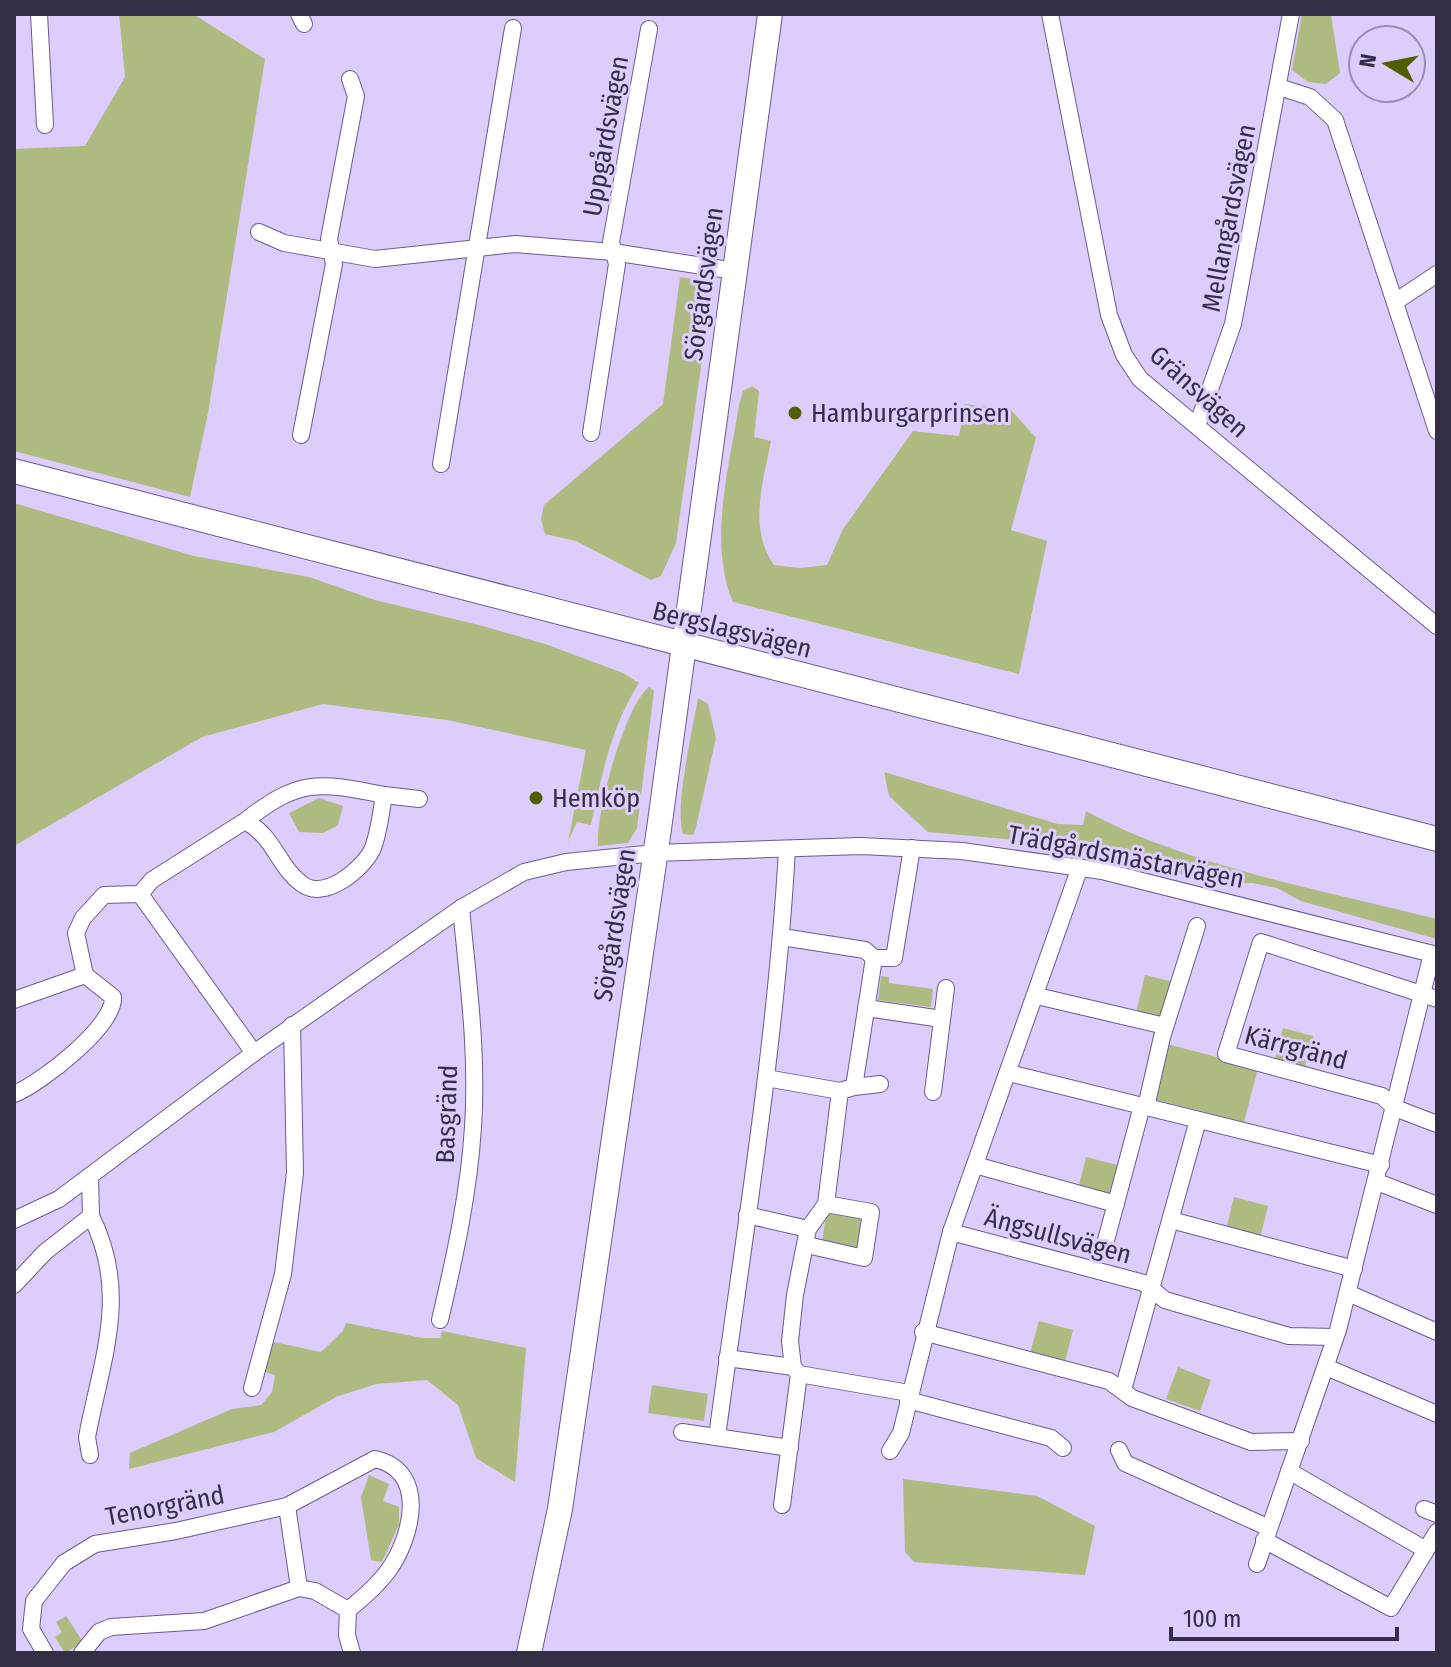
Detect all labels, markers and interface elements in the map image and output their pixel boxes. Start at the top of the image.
north arrow [1347,24,1427,104]
text: N [1353,52,1382,69]
street label: Uppgårdsvägen [577,53,635,219]
street label: Mellangårdsvägen [1196,121,1262,315]
street label: Sörgårdsvägen [678,205,730,363]
street label: Gränsvägen [1143,340,1255,444]
place label: Hamburgarprinsen [811,398,1010,429]
marker: Hamburgarprinsen [786,404,804,422]
street label: Bergslagsvägen [649,595,815,665]
place label: Hemköp [552,783,640,814]
marker: Hemköp [527,789,545,807]
street label: Trädgårdsmästarvägen [1005,819,1247,895]
street label: Sörgårdsvägen [588,846,642,1004]
street label: Kärrgränd [1241,1019,1351,1077]
street label: Basgränd [430,1064,464,1164]
street label: Ängsullsvägen [981,1202,1135,1270]
street label: Tenorgränd [103,1479,227,1533]
scale bar [1171,1591,1397,1641]
text: 100 m [1183,1605,1241,1633]

